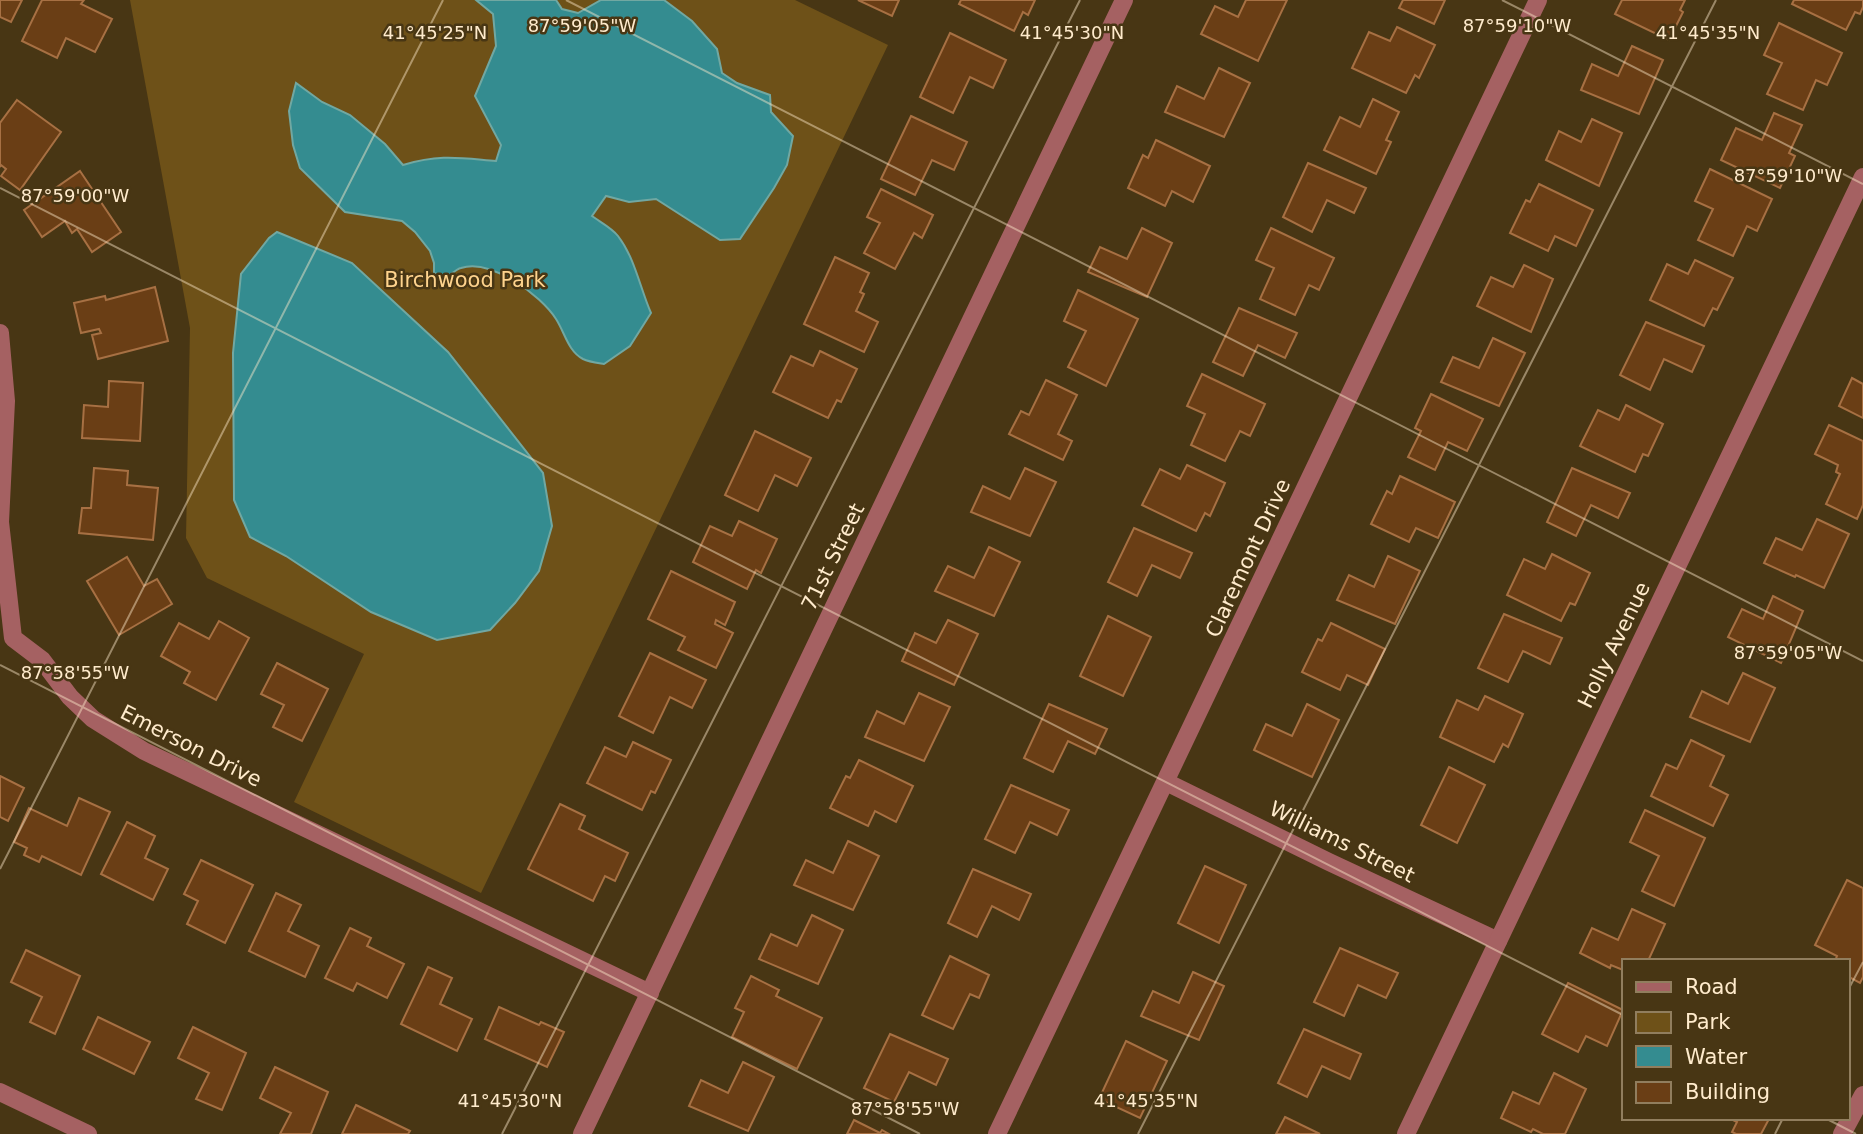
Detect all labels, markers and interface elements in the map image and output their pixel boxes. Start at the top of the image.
text: 87°59'05"W [528,15,637,36]
text: 87°59'10"W [1463,15,1572,36]
text: 41°45'25"N [383,22,487,43]
text: 41°45'30"N [1020,22,1124,43]
text: 41°45'35"N [1656,22,1760,43]
text: 87°59'10"W [1734,165,1843,186]
text: 87°59'00"W [21,185,130,206]
park label: Birchwood Park [384,268,547,292]
street label: Claremont Drive [1201,475,1295,641]
street label: 71st Street [797,499,869,615]
street label: Holly Avenue [1573,578,1655,712]
text: 87°59'05"W [1734,642,1843,663]
text: 87°58'55"W [21,662,130,683]
street label: Emerson Drive [116,700,266,792]
street label: Williams Street [1266,796,1418,888]
legend [1622,959,1849,1120]
text: Road [1685,975,1738,999]
text: Park [1685,1010,1731,1034]
text: Water [1685,1045,1747,1069]
text: Building [1685,1080,1770,1104]
text: 41°45'30"N [458,1090,562,1111]
text: 41°45'35"N [1094,1090,1198,1111]
text: 87°58'55"W [851,1098,960,1119]

